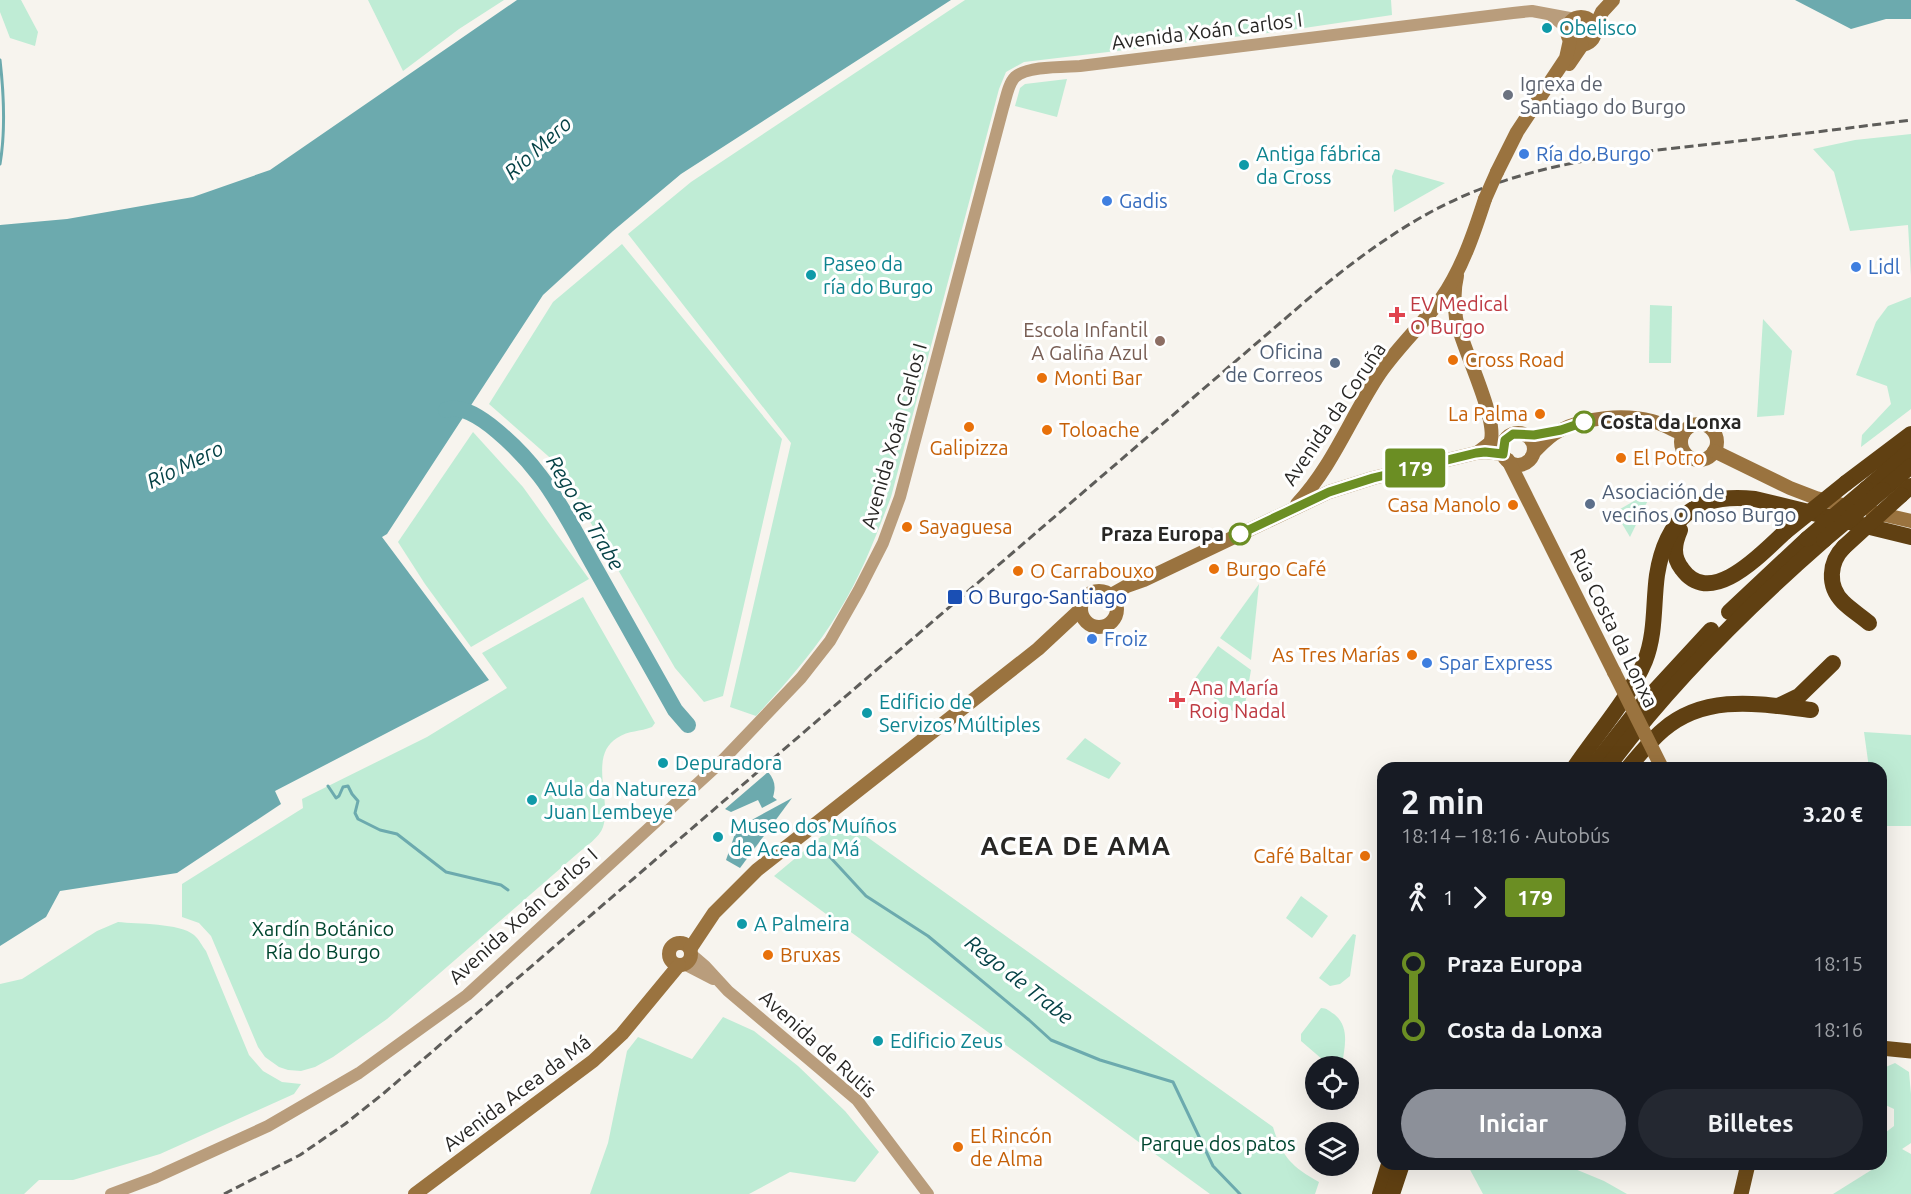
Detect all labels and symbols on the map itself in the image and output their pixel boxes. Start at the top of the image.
street label: Avenida Xoán Carlos I [1110,7,1304,54]
place label: Obelisco [1559,16,1637,39]
marker: Obelisco [1540,21,1554,35]
place label: Igrexa de Santiago do Burgo [1520,72,1686,118]
marker: Igrexa de Santiago do Burgo [1501,88,1515,102]
water label: Río Mero [499,111,576,184]
place label: Antiga fábrica da Cross [1256,142,1381,188]
place label: Ría do Burgo [1536,142,1651,165]
marker: Ría do Burgo [1517,147,1531,161]
marker: Antiga fábrica da Cross [1237,158,1251,172]
place label: Gadis [1119,189,1168,212]
marker: Gadis [1100,194,1114,208]
place label: Paseo da ría do Burgo [823,252,933,298]
place label: Lidl [1868,255,1900,278]
marker: Lidl [1849,260,1863,274]
marker: Paseo da ría do Burgo [804,268,818,282]
place label: EV Medical O Burgo [1410,292,1508,338]
marker: EV Medical O Burgo [1388,306,1406,324]
place label: Escola Infantil A Galiña Azul [1023,318,1148,364]
marker: Escola Infantil A Galiña Azul [1153,334,1167,348]
street label: Avenida da Coruña [1277,338,1390,490]
street label: Avenida Xoán Carlos I [856,340,931,531]
place label: Oficina de Correos [1225,340,1323,386]
place label: Cross Road [1465,348,1565,371]
marker: Cross Road [1446,353,1460,367]
marker: Oficina de Correos [1328,356,1342,370]
place label: Monti Bar [1054,366,1143,389]
marker: Monti Bar [1035,371,1049,385]
place label: La Palma [1448,402,1528,425]
marker: La Palma [1533,407,1547,421]
place label: Costa da Lonxa [1600,410,1742,433]
marker: Costa da Lonxa [1573,411,1595,433]
place label: Toloache [1059,418,1140,441]
marker: Galipizza [962,420,976,434]
marker: Toloache [1040,423,1054,437]
water label: Río Mero [142,435,227,493]
place label: Galipizza [930,436,1008,459]
place label: El Potro [1633,446,1705,469]
line badge: 179 [1380,448,1450,488]
water label: Rego de Trabe [542,451,630,575]
marker: El Potro [1614,451,1628,465]
place label: Asociación de veciños O noso Burgo [1602,480,1796,526]
place label: Casa Manolo [1387,493,1501,516]
marker: Asociación de veciños O noso Burgo [1583,497,1597,511]
marker: Casa Manolo [1506,498,1520,512]
place label: Sayaguesa [919,515,1013,538]
marker: Sayaguesa [900,520,914,534]
place label: Praza Europa [1101,522,1224,545]
marker: Praza Europa [1229,523,1251,545]
street label: Rúa Costa da Lonxa [1566,544,1663,711]
place label: Burgo Café [1226,557,1327,580]
place label: O Carrabouxo [1030,559,1154,582]
marker: Burgo Café [1207,562,1221,576]
marker: O Carrabouxo [1011,564,1025,578]
place label: O Burgo-Santiago [968,585,1127,608]
marker: O Burgo-Santiago [946,588,964,606]
place label: Froiz [1104,627,1148,650]
marker: Froiz [1085,632,1099,646]
place label: As Tres Marías [1272,643,1400,666]
marker: As Tres Marías [1405,648,1419,662]
place label: Spar Express [1439,651,1553,674]
marker: Spar Express [1420,656,1434,670]
place label: Ana María Roig Nadal [1189,676,1286,722]
place label: Edificio de Servizos Múltiples [879,690,1041,736]
marker: Ana María Roig Nadal [1170,693,1184,707]
marker: Edificio de Servizos Múltiples [860,706,874,720]
place label: Depuradora [675,751,782,774]
marker: Depuradora [656,756,670,770]
place label: Aula da Natureza Juan Lembeye [544,777,697,823]
marker: Aula da Natureza Juan Lembeye [525,793,539,807]
place label: Museo dos Muíños de Acea da Má [730,814,897,860]
marker: Museo dos Muíños de Acea da Má [711,830,725,844]
district label: ACEA DE AMA [980,831,1172,860]
street label: Avenida Xoán Carlos I [444,843,602,988]
place label: Café Baltar [1253,844,1353,867]
marker: Café Baltar [1358,849,1372,863]
place label: A Palmeira [754,912,850,935]
park label: Xardín Botánico Ría do Burgo [252,917,394,963]
marker: A Palmeira [735,917,749,931]
water label: Rego de Trabe [961,930,1078,1029]
place label: Bruxas [780,943,841,966]
marker: Bruxas [761,948,775,962]
street label: Avenida de Rutis [755,985,881,1102]
place label: Edificio Zeus [890,1029,1003,1052]
street label: Avenida Acea da Má [438,1030,595,1156]
marker: Edificio Zeus [871,1034,885,1048]
place label: El Rincón de Alma [970,1124,1052,1170]
park label: Parque dos patos [1140,1132,1296,1155]
marker: El Rincón de Alma [951,1140,965,1154]

